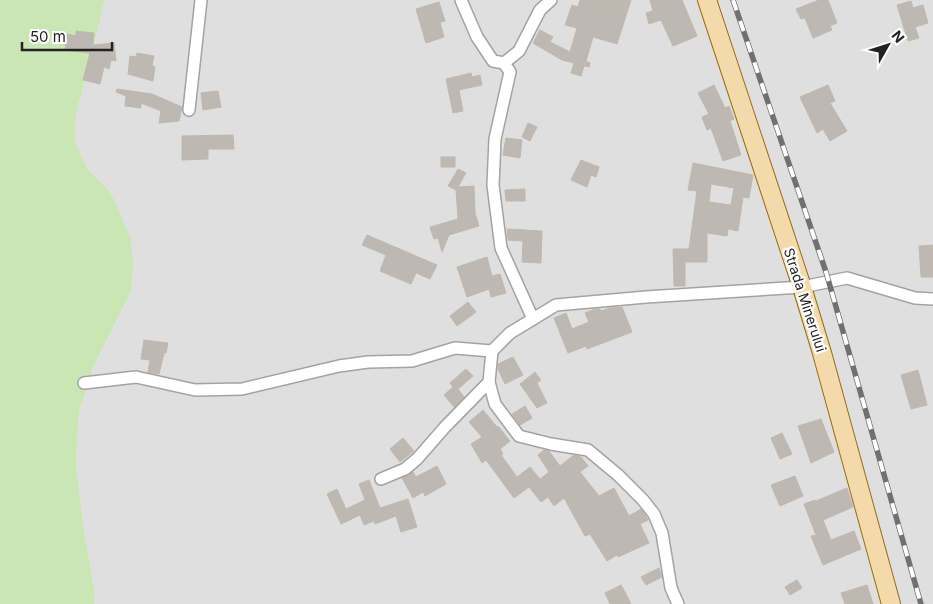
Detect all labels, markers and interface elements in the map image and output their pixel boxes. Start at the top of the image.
scale bar [22,20,112,52]
north arrow [863,20,913,70]
text: 50 m [30,27,66,46]
text: N [889,27,908,46]
street label: Strada Minerului [781,246,830,354]

